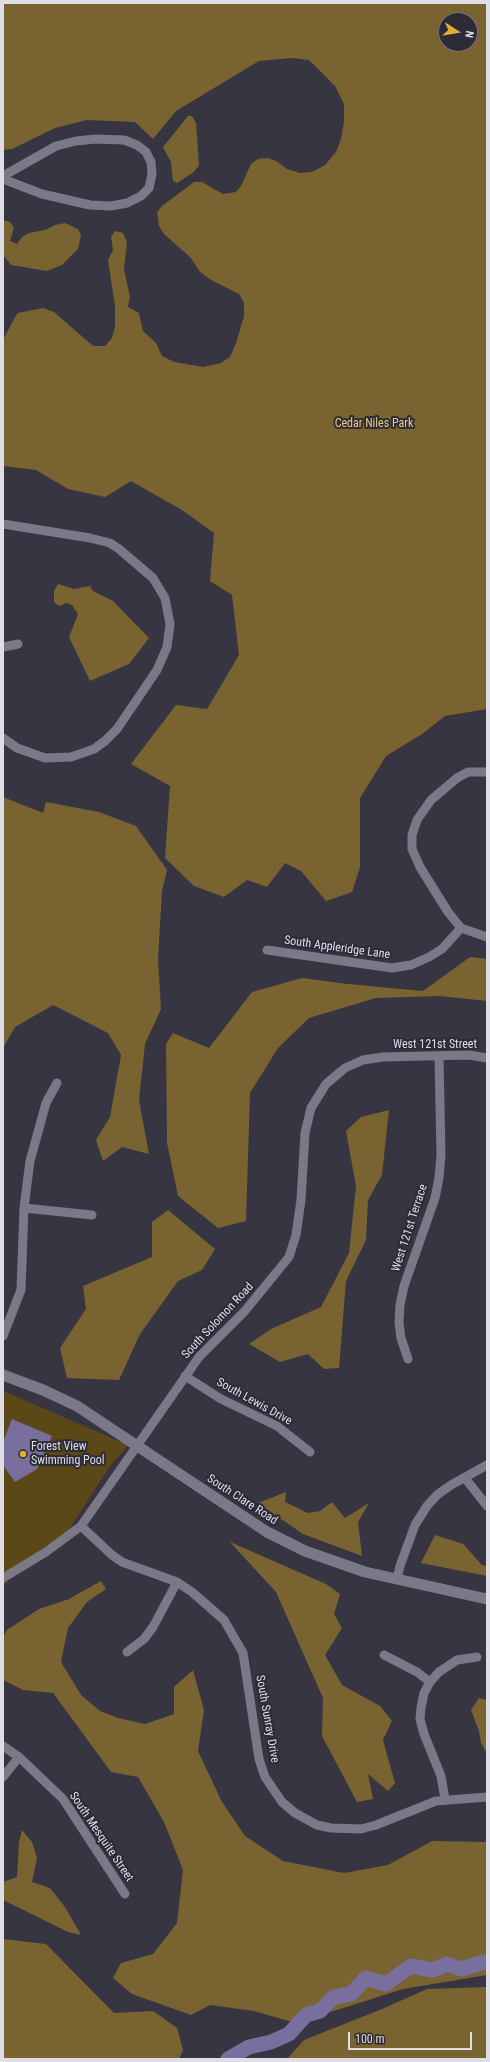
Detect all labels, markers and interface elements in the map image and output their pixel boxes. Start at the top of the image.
north arrow [438,12,478,52]
text: N [462,30,476,39]
park label: Cedar Niles Park [335,417,413,431]
street label: South Appleridge Lane [283,933,391,963]
street label: West 121st Street [393,1038,477,1052]
street label: West 121st Terrace [389,1182,431,1274]
street label: South Solomon Road [179,1280,257,1362]
street label: South Lewis Drive [214,1375,294,1429]
place label: Forest View Swimming Pool [31,1440,104,1468]
marker: Forest View Swimming Pool [18,1449,28,1459]
street label: South Clare Road [204,1472,280,1528]
street label: South Sunray Drive [252,1674,282,1764]
street label: South Mesquite Street [66,1789,136,1885]
scale bar [350,2024,474,2050]
text: 100 m [355,2032,385,2046]

